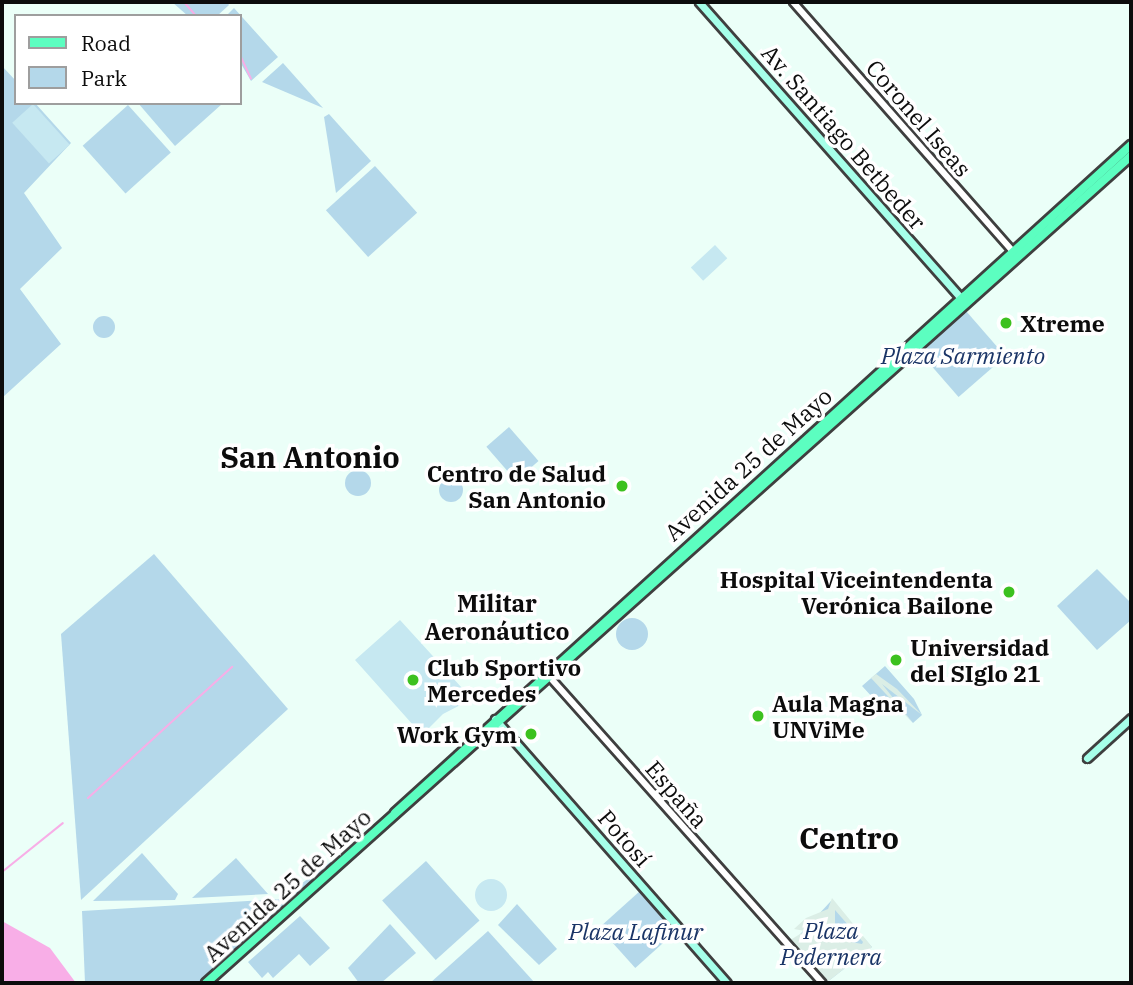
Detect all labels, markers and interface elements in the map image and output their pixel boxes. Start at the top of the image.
legend [14,14,242,105]
text: Road [81,29,131,57]
street label: Av. Santiago Betbeder [756,39,932,235]
street label: Coronel Iseas [861,54,977,182]
text: Park [81,64,127,92]
place label: Xtreme [1020,309,1105,337]
marker: Xtreme [998,315,1014,331]
park label: Plaza Sarmiento [881,341,1045,369]
street label: Avenida 25 de Mayo [659,382,837,546]
district label: San Antonio [220,439,400,475]
place label: Centro de Salud San Antonio [427,459,606,513]
marker: Centro de Salud San Antonio [612,476,632,496]
place label: Hospital Viceintendenta Verónica Bailone [720,565,993,619]
marker: Hospital Viceintendenta Verónica Bailone [999,582,1019,602]
district label: Militar Aeronáutico [425,590,569,646]
place label: Universidad del SIglo 21 [910,633,1049,687]
marker: Universidad del SIglo 21 [888,652,904,668]
place label: Club Sportivo Mercedes [427,653,581,707]
marker: Club Sportivo Mercedes [405,672,421,688]
place label: Aula Magna UNViMe [772,689,904,743]
marker: Aula Magna UNViMe [750,708,766,724]
place label: Work Gym [397,720,517,748]
marker: Work Gym [523,726,539,742]
street label: España [640,755,714,833]
street label: Avenida 25 de Mayo [198,803,376,967]
street label: Potosí [593,804,657,872]
district label: Centro [799,820,899,856]
park label: Plaza Pedernera [780,916,882,970]
park label: Plaza Lafinur [569,917,703,945]

